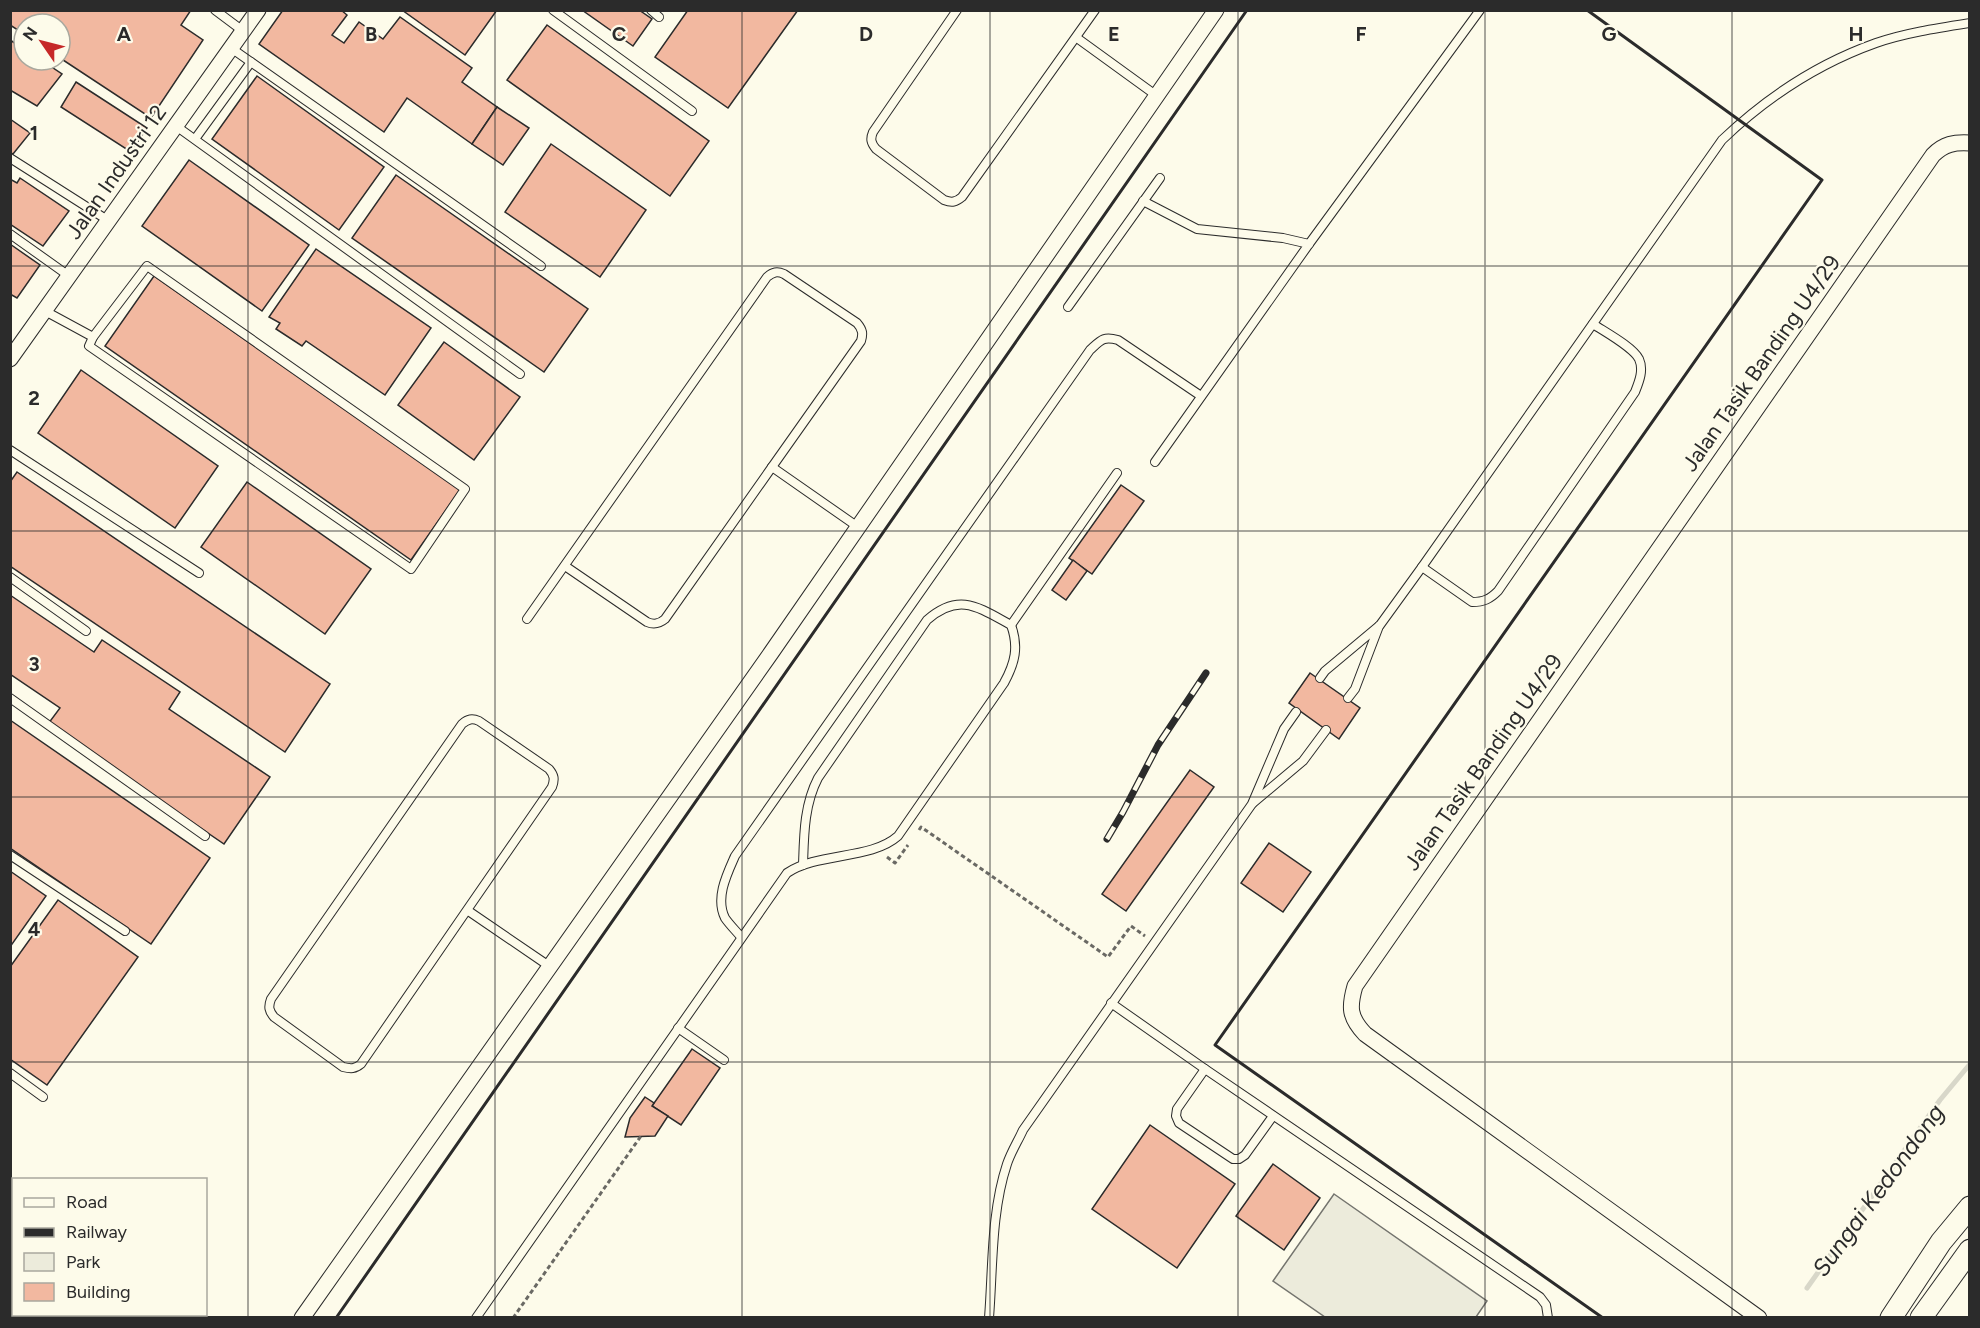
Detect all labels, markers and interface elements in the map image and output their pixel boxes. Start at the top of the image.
north arrow [12,12,72,72]
text: A [117,22,132,46]
text: B [365,22,377,46]
text: C [612,22,626,46]
text: D [859,22,873,46]
text: E [1108,22,1120,46]
text: F [1355,22,1367,46]
text: G [1602,22,1617,46]
text: H [1849,22,1864,46]
text: N [19,23,41,44]
street label: Jalan Industri 12 [60,100,172,244]
text: 1 [30,121,38,145]
street label: Jalan Tasik Banding U4/29 [1676,250,1846,476]
text: 2 [28,386,40,410]
street label: Jalan Tasik Banding U4/29 [1398,649,1568,875]
text: 3 [28,652,40,676]
text: 4 [28,917,41,941]
water label: Sungai Kedondong [1806,1098,1950,1282]
legend [12,1178,207,1316]
text: Road [66,1191,107,1213]
text: Railway [66,1221,128,1243]
text: Park [66,1251,101,1273]
text: Building [66,1281,131,1303]

